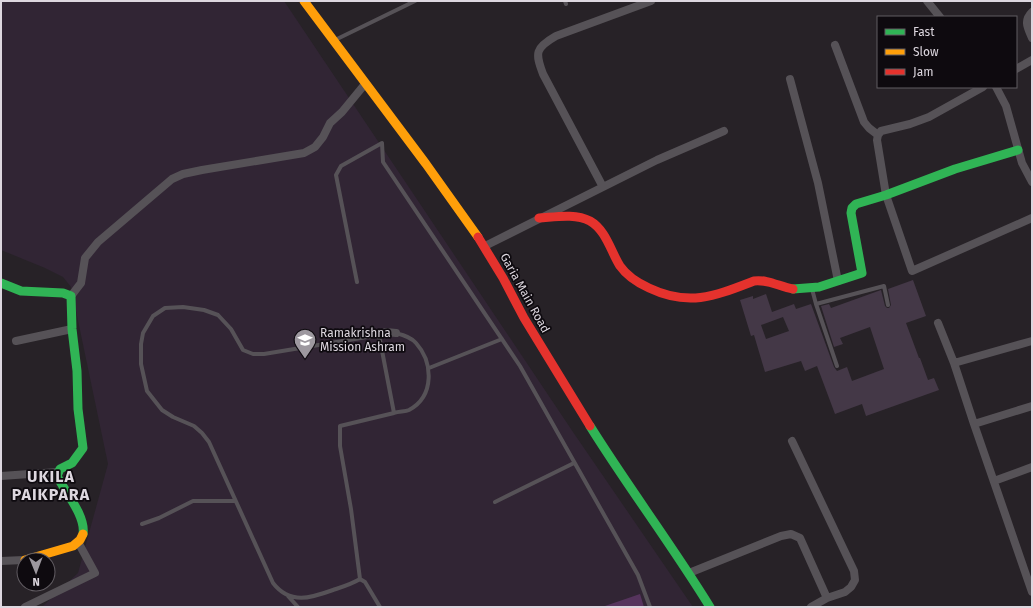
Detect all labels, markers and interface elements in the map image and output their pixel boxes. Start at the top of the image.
legend [877,16,1017,88]
text: Fast [913,25,935,39]
text: Slow [913,45,939,59]
text: Jam [913,65,933,79]
street label: Garia Main Road [497,251,553,335]
place label: Ramakrishna Mission Ashram [320,326,405,354]
school or university icon: Ramakrishna Mission Ashram [292,327,318,360]
district label: UKILA PAIKPARA [12,467,90,504]
north arrow [16,552,56,592]
text: N [32,575,40,588]

